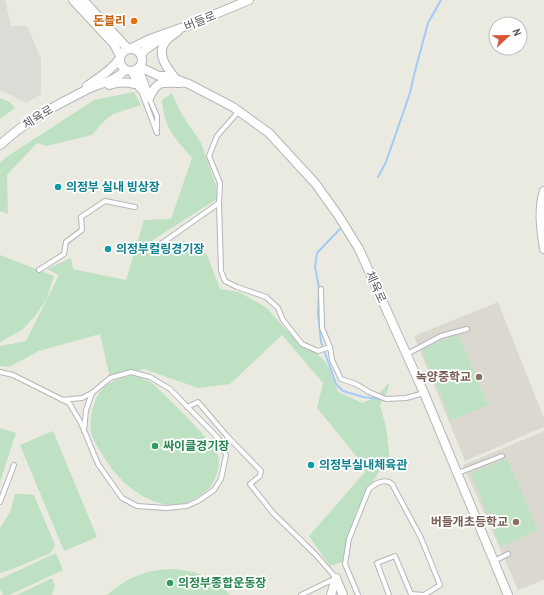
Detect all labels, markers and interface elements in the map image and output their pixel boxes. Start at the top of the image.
street label: 버들로 [182,7,218,35]
place label: 돈블리 [93,13,126,29]
marker: 돈블리 [129,16,139,26]
north arrow [488,16,528,56]
text: N [510,27,525,38]
street label: 체육로 [20,101,56,133]
place label: 의정부 실내 빙상장 [66,179,160,195]
marker: 의정부 실내 빙상장 [53,182,63,192]
place label: 의정부컬링경기장 [116,241,204,257]
marker: 의정부컬링경기장 [103,244,113,254]
street label: 체육로 [362,269,390,305]
place label: 녹양중학교 [416,369,471,385]
marker: 녹양중학교 [474,372,484,382]
place label: 싸이클경기장 [163,438,229,454]
marker: 싸이클경기장 [150,441,160,451]
place label: 의정부실내체육관 [319,457,407,473]
marker: 의정부실내체육관 [306,460,316,470]
place label: 버들개초등학교 [431,514,508,530]
marker: 버들개초등학교 [511,517,521,527]
place label: 의정부종합운동장 [178,575,266,591]
marker: 의정부종합운동장 [165,578,175,588]

